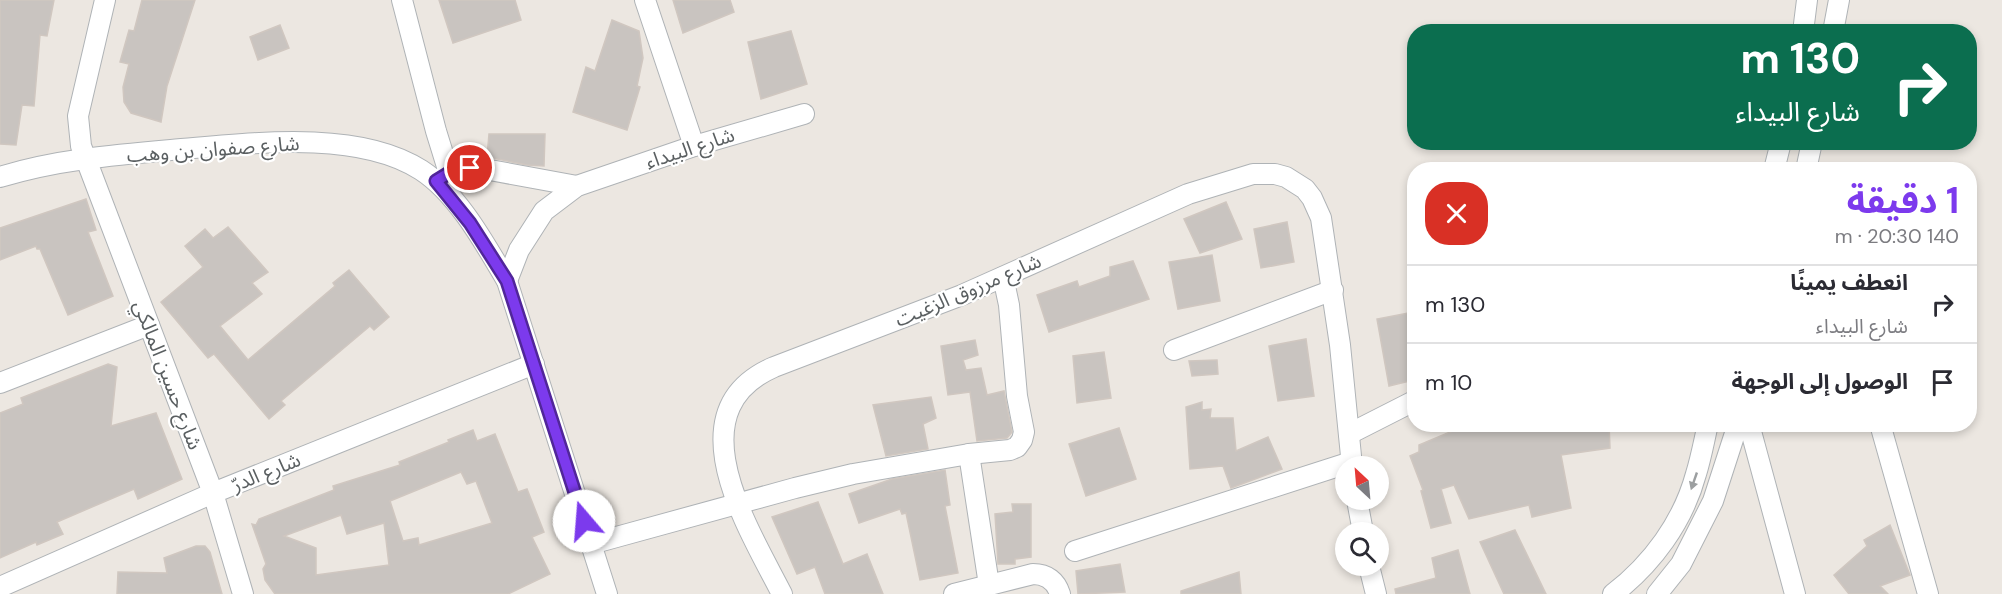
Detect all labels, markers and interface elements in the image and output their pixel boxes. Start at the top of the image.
text: 130 m [1740,31,1860,86]
icon: right [1881,48,1959,126]
text: شارع البيداء [1736,94,1860,129]
street label: شارع البيداء [642,121,738,177]
street label: شارع صفوان بن وهب [126,130,300,170]
pin [444,142,495,193]
icon: arrive [453,151,486,184]
text: 1 دقيقة [1847,177,1959,224]
button: close [1425,182,1488,245]
text: 140 m · 20:30 [1835,223,1959,249]
street label: شارع مرزوق الزغيت [891,247,1046,334]
text: انعطف يمينًا [1790,268,1908,297]
icon: right [1926,288,1959,321]
text: 130 m [1425,290,1485,319]
street label: شارع حسين المالكي [125,297,208,454]
text: شارع البيداء [1816,313,1908,339]
icon: arrive [1926,366,1959,399]
text: الوصول إلى الوجهة [1732,367,1908,396]
text: 10 m [1425,368,1472,397]
street label: شارع الدرّ [227,446,305,500]
north arrow [1335,456,1389,510]
map controls [1335,456,1389,576]
one-way arrow [1688,472,1698,490]
position arrow [552,489,616,553]
button: search [1335,522,1389,576]

